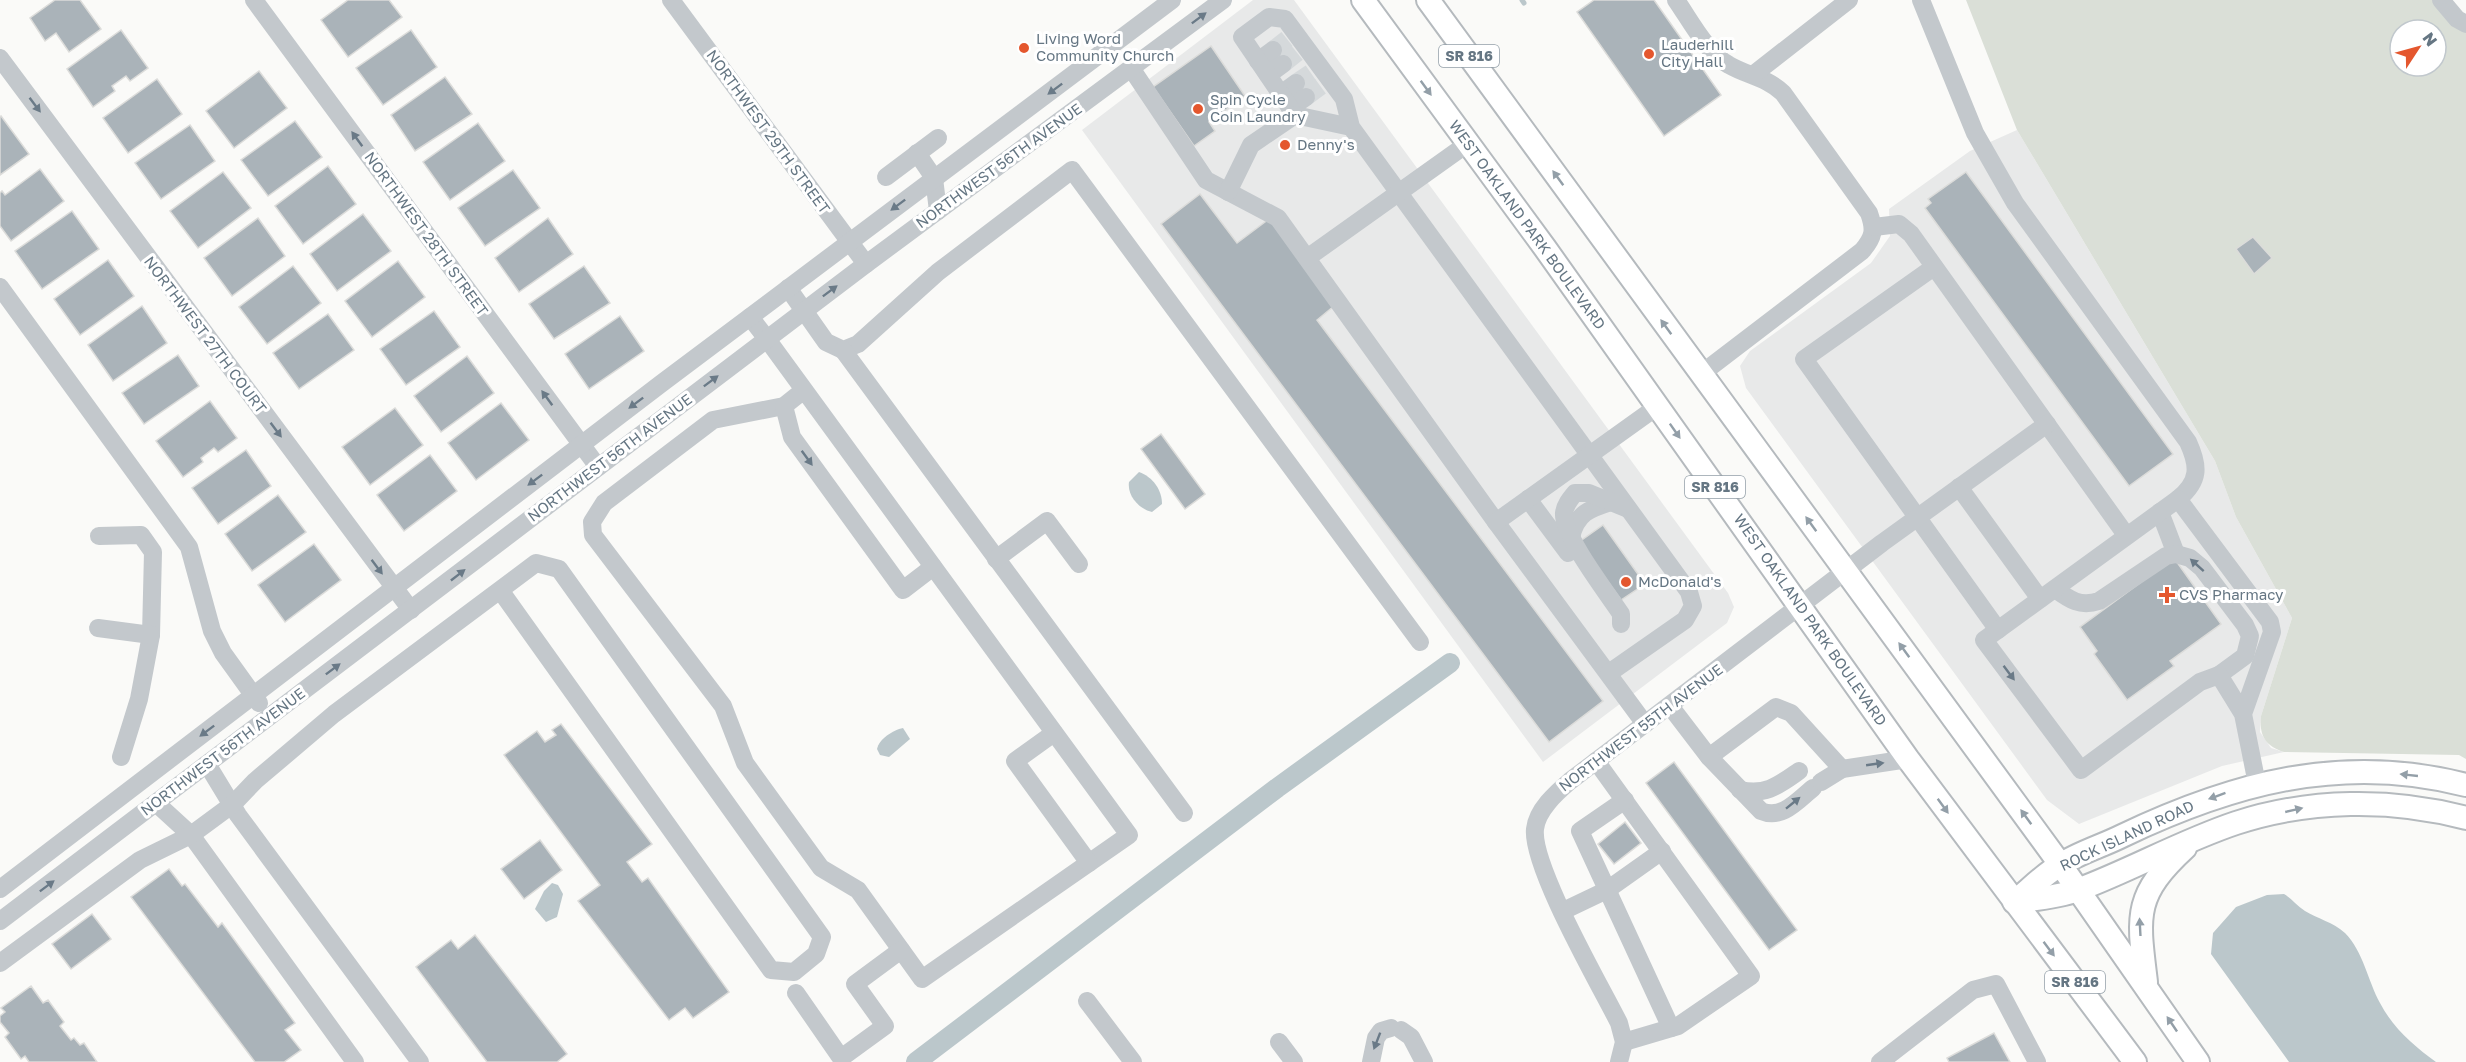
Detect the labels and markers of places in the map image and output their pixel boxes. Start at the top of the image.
place label: Living Word Community Church [1036,29,1174,64]
place label: Lauderhill City Hall [1661,35,1734,70]
marker: Living Word Community Church [1017,41,1031,55]
marker: Lauderhill City Hall [1642,47,1656,61]
place label: Spin Cycle Coin Laundry [1210,90,1306,125]
marker: Spin Cycle Coin Laundry [1191,102,1205,116]
place label: Denny's [1297,135,1355,153]
marker: Denny's [1278,138,1292,152]
place label: McDonald's [1638,572,1721,590]
marker: McDonald's [1619,575,1633,589]
place label: CVS Pharmacy [2179,585,2284,603]
marker: CVS Pharmacy [2160,588,2174,602]

